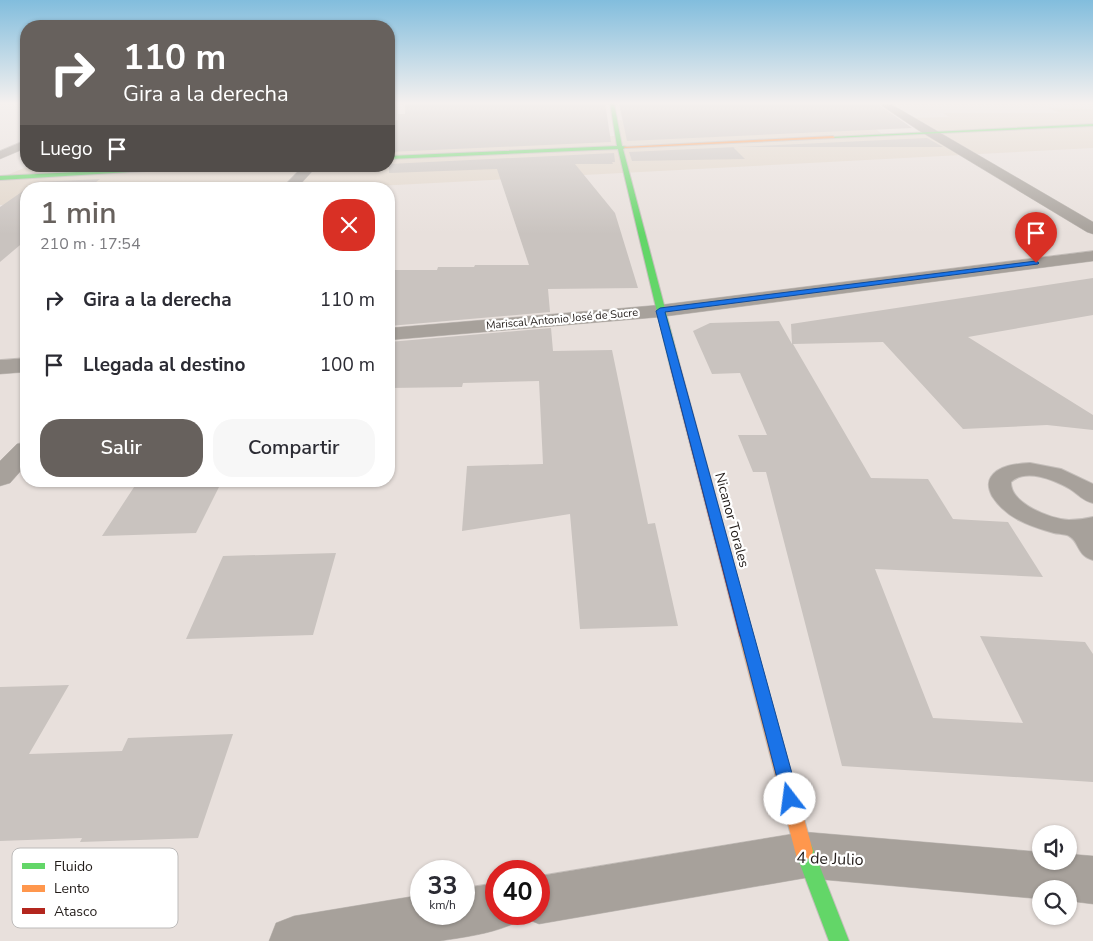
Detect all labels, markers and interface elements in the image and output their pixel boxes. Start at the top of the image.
text: 110 m [123,34,226,81]
icon: right [40,40,105,105]
text: Gira a la derecha [123,79,289,109]
icon: arrive [103,135,131,163]
text: Luego [40,136,93,162]
text: 1 min [40,193,116,234]
button: close [323,199,375,251]
pin [1015,212,1057,263]
icon: arrive [1022,219,1050,247]
text: 210 m · 17:54 [40,233,141,255]
icon: right [40,286,68,314]
text: Gira a la derecha [83,287,232,313]
text: 110 m [320,287,375,313]
street label: Mariscal Antonio José de Sucre [485,305,639,333]
icon: arrive [40,351,68,379]
text: Llegada al destino [83,352,245,378]
text: 100 m [320,352,375,378]
button: Salir [40,419,203,477]
button: Compartir [213,419,375,477]
street label: Nicanor Torales [710,470,754,570]
position arrow [763,772,815,824]
map controls [1032,825,1077,925]
button: sound [1032,825,1077,870]
street label: 4 de Julio [796,847,864,871]
legend [12,848,178,928]
text: Fluido [54,857,93,876]
speed limit sign: 40 [485,860,550,925]
text: 33 [427,869,458,903]
text: Lento [54,879,90,898]
button: search [1032,880,1077,925]
text: km/h [429,897,456,913]
text: Atasco [54,902,97,921]

